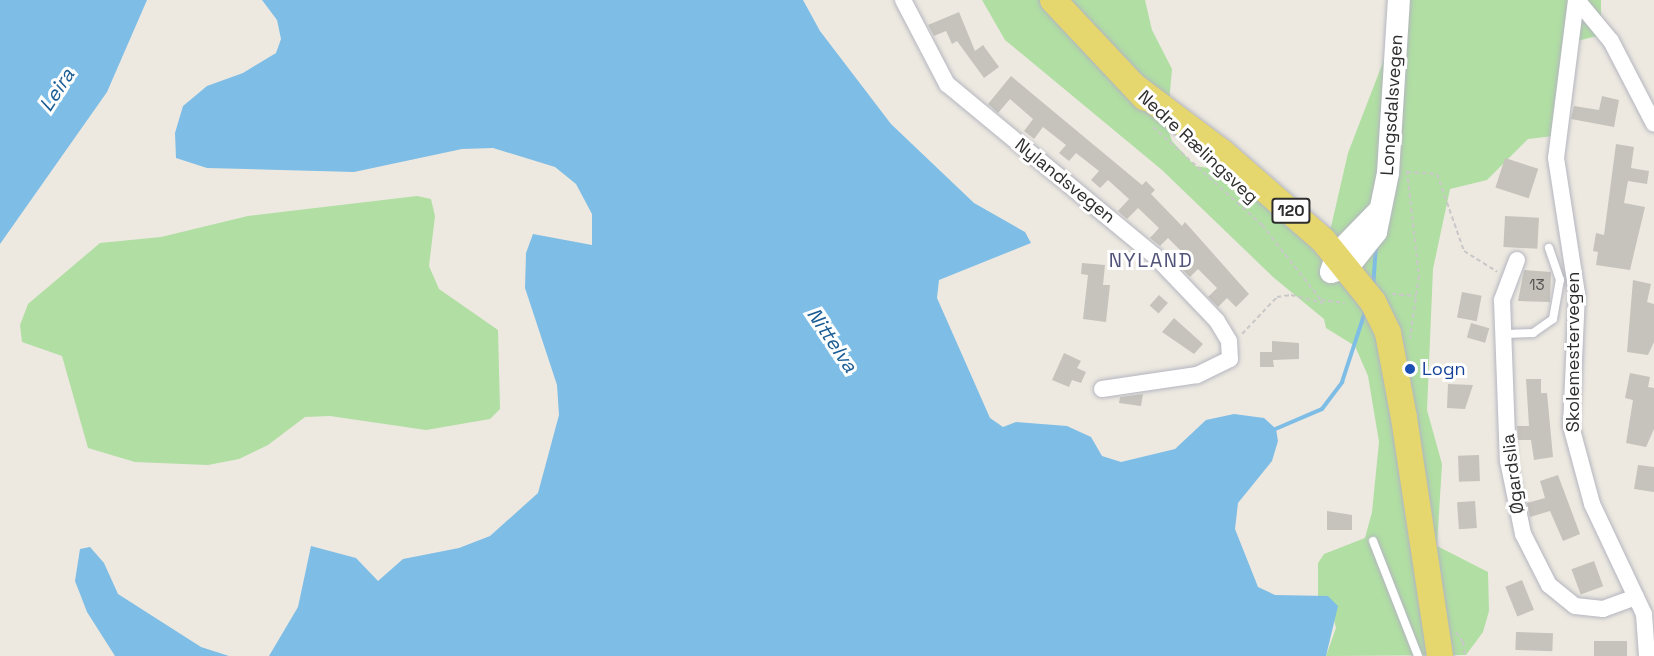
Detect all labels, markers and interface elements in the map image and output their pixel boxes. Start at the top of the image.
street label: Longsdalsvegen [1376,34,1408,176]
water label: Leira [34,64,80,116]
street label: Nedre Rælingsveg [1134,86,1262,208]
street label: Nylandsvegen [1011,134,1119,228]
road number: 120 [1270,198,1312,224]
district label: NYLAND [1109,248,1193,272]
street label: Skolemestervegen [1562,272,1584,432]
house number: 13 [1529,276,1545,294]
water label: Nittelva [802,303,862,377]
place label: Logn [1422,358,1465,380]
marker: Logn [1403,362,1417,376]
street label: Øgardslia [1497,433,1529,515]

